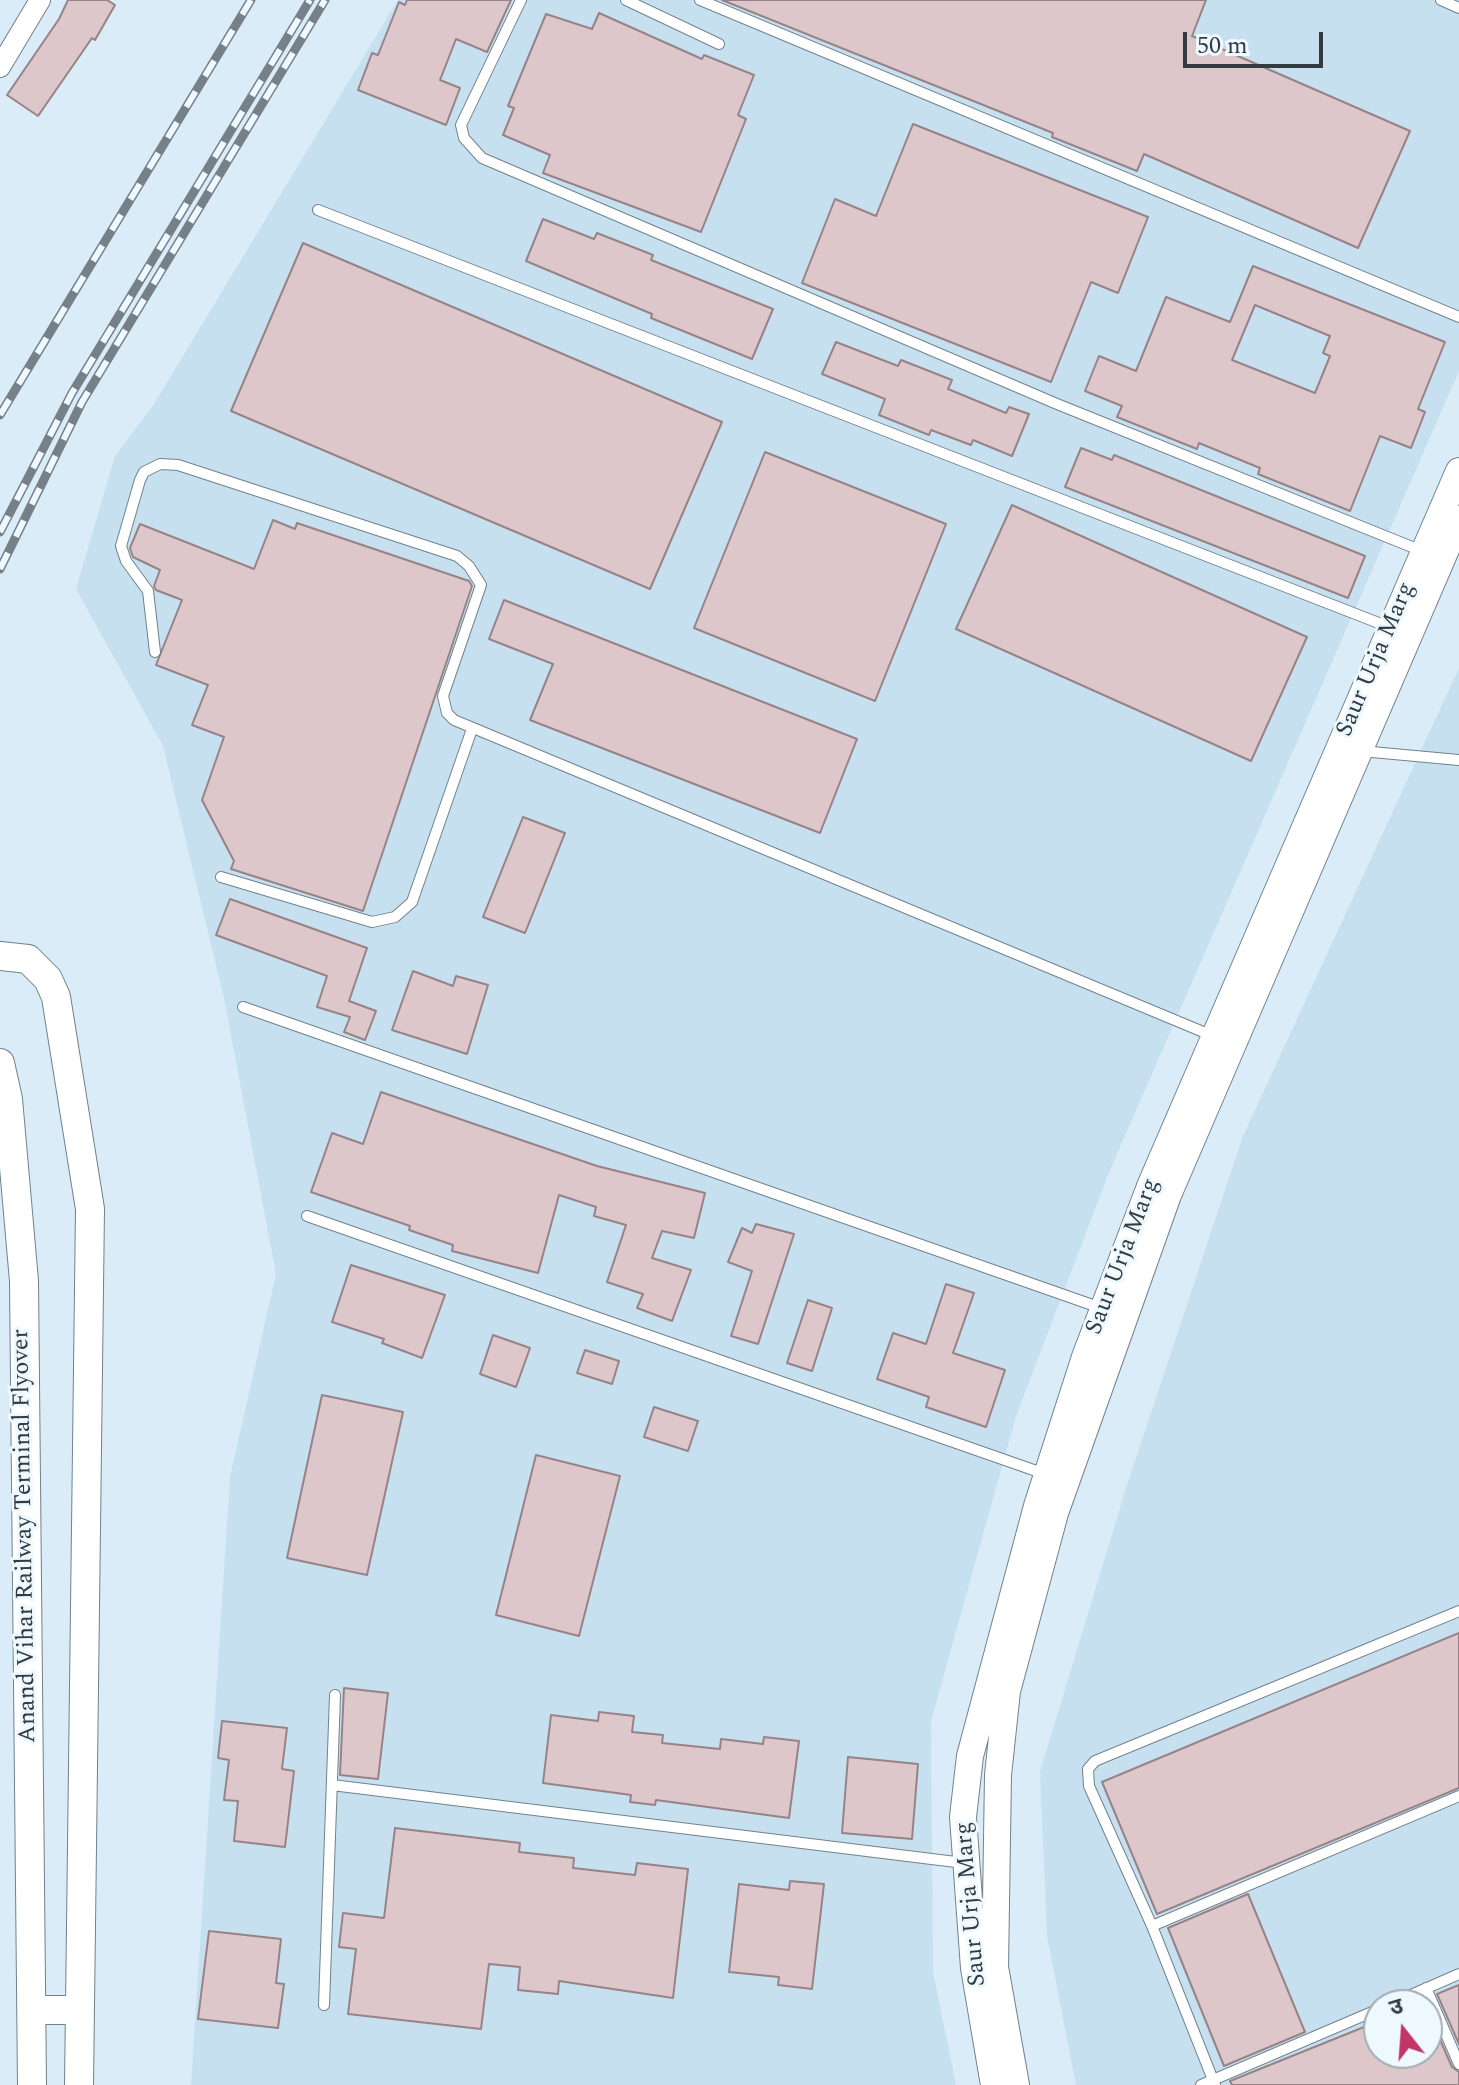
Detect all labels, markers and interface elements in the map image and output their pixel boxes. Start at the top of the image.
scale bar [1187,16,1327,66]
text: 50 m [1197,28,1248,64]
street label: Saur Urja Marg [1331,578,1423,742]
street label: Saur Urja Marg [1081,1175,1167,1339]
street label: Anand Vihar Railway Terminal Flyover [8,1329,44,1743]
street label: Saur Urja Marg [950,1821,994,1987]
north arrow [1363,1989,1443,2069]
text: उ [1385,1990,1407,2025]

